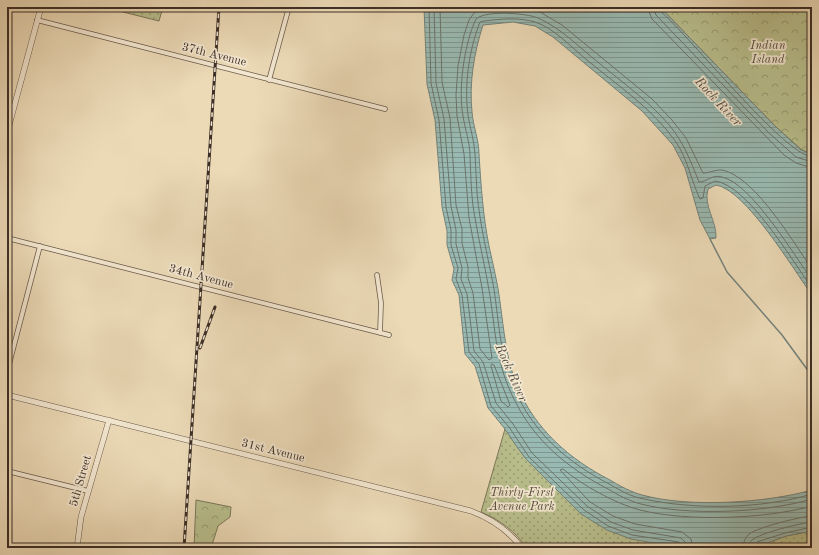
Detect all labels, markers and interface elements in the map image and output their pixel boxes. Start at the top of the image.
park label: Indian Island [749,40,786,66]
street label: 37th Avenue [180,41,248,69]
water label: Rock River [692,74,744,129]
street label: 34th Avenue [168,263,235,291]
water label: Rock River [492,341,530,404]
street label: 31st Avenue [240,437,306,465]
street label: 5th Street [67,454,94,508]
park label: Thirty-First Avenue Park [488,487,555,513]

